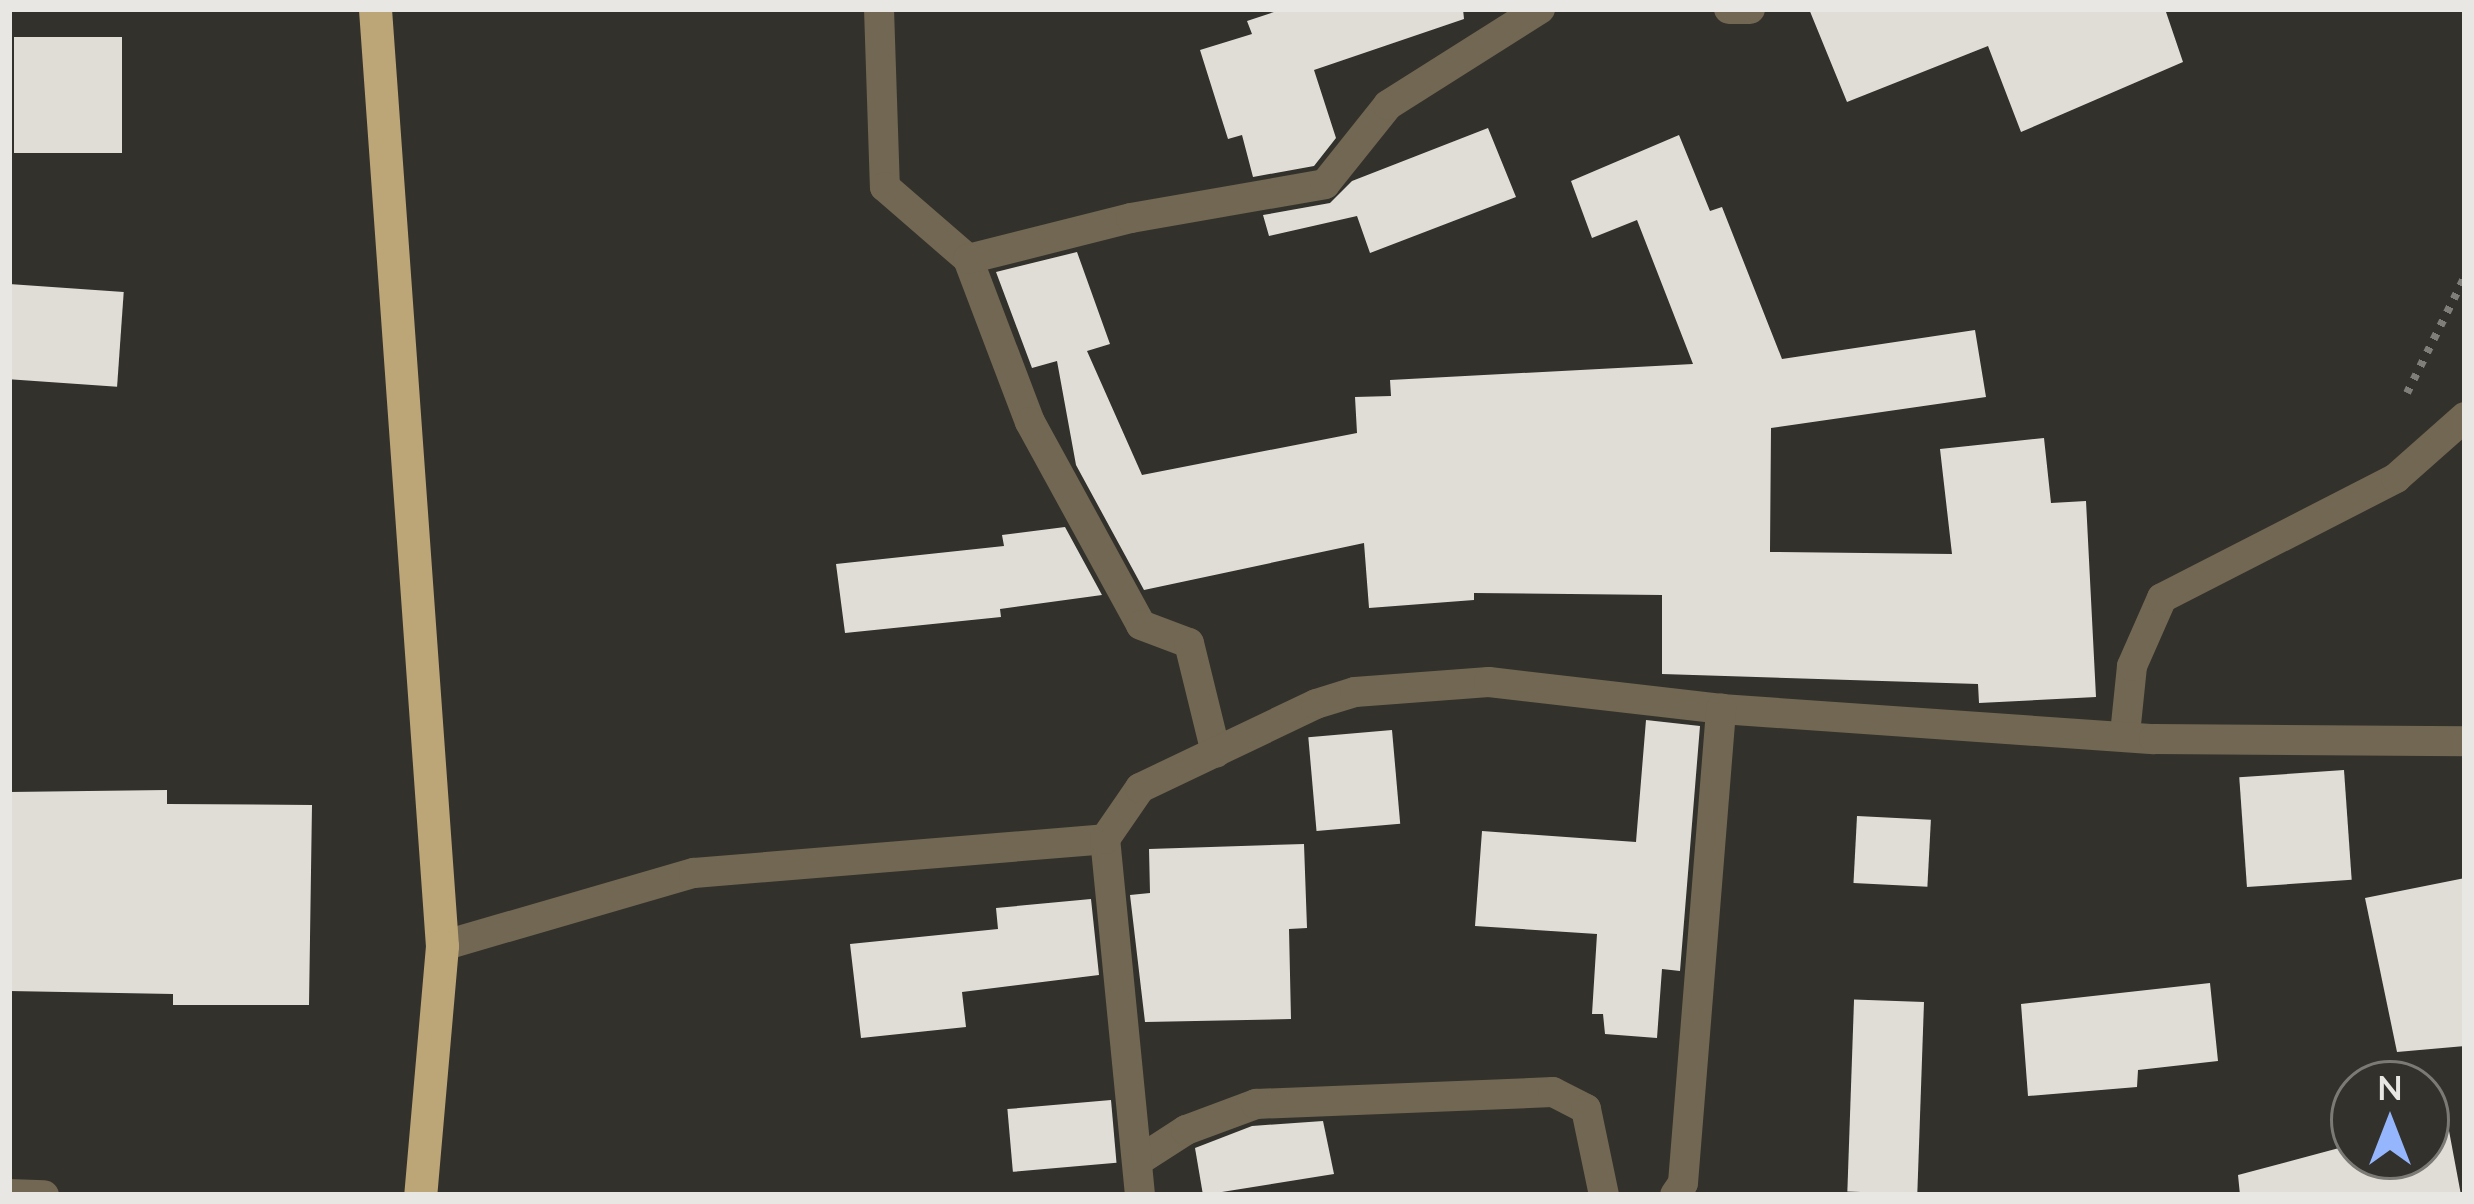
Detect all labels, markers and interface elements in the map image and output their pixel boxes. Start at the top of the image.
north arrow [2330,1060,2450,1180]
text: N [2377,1067,2403,1107]

